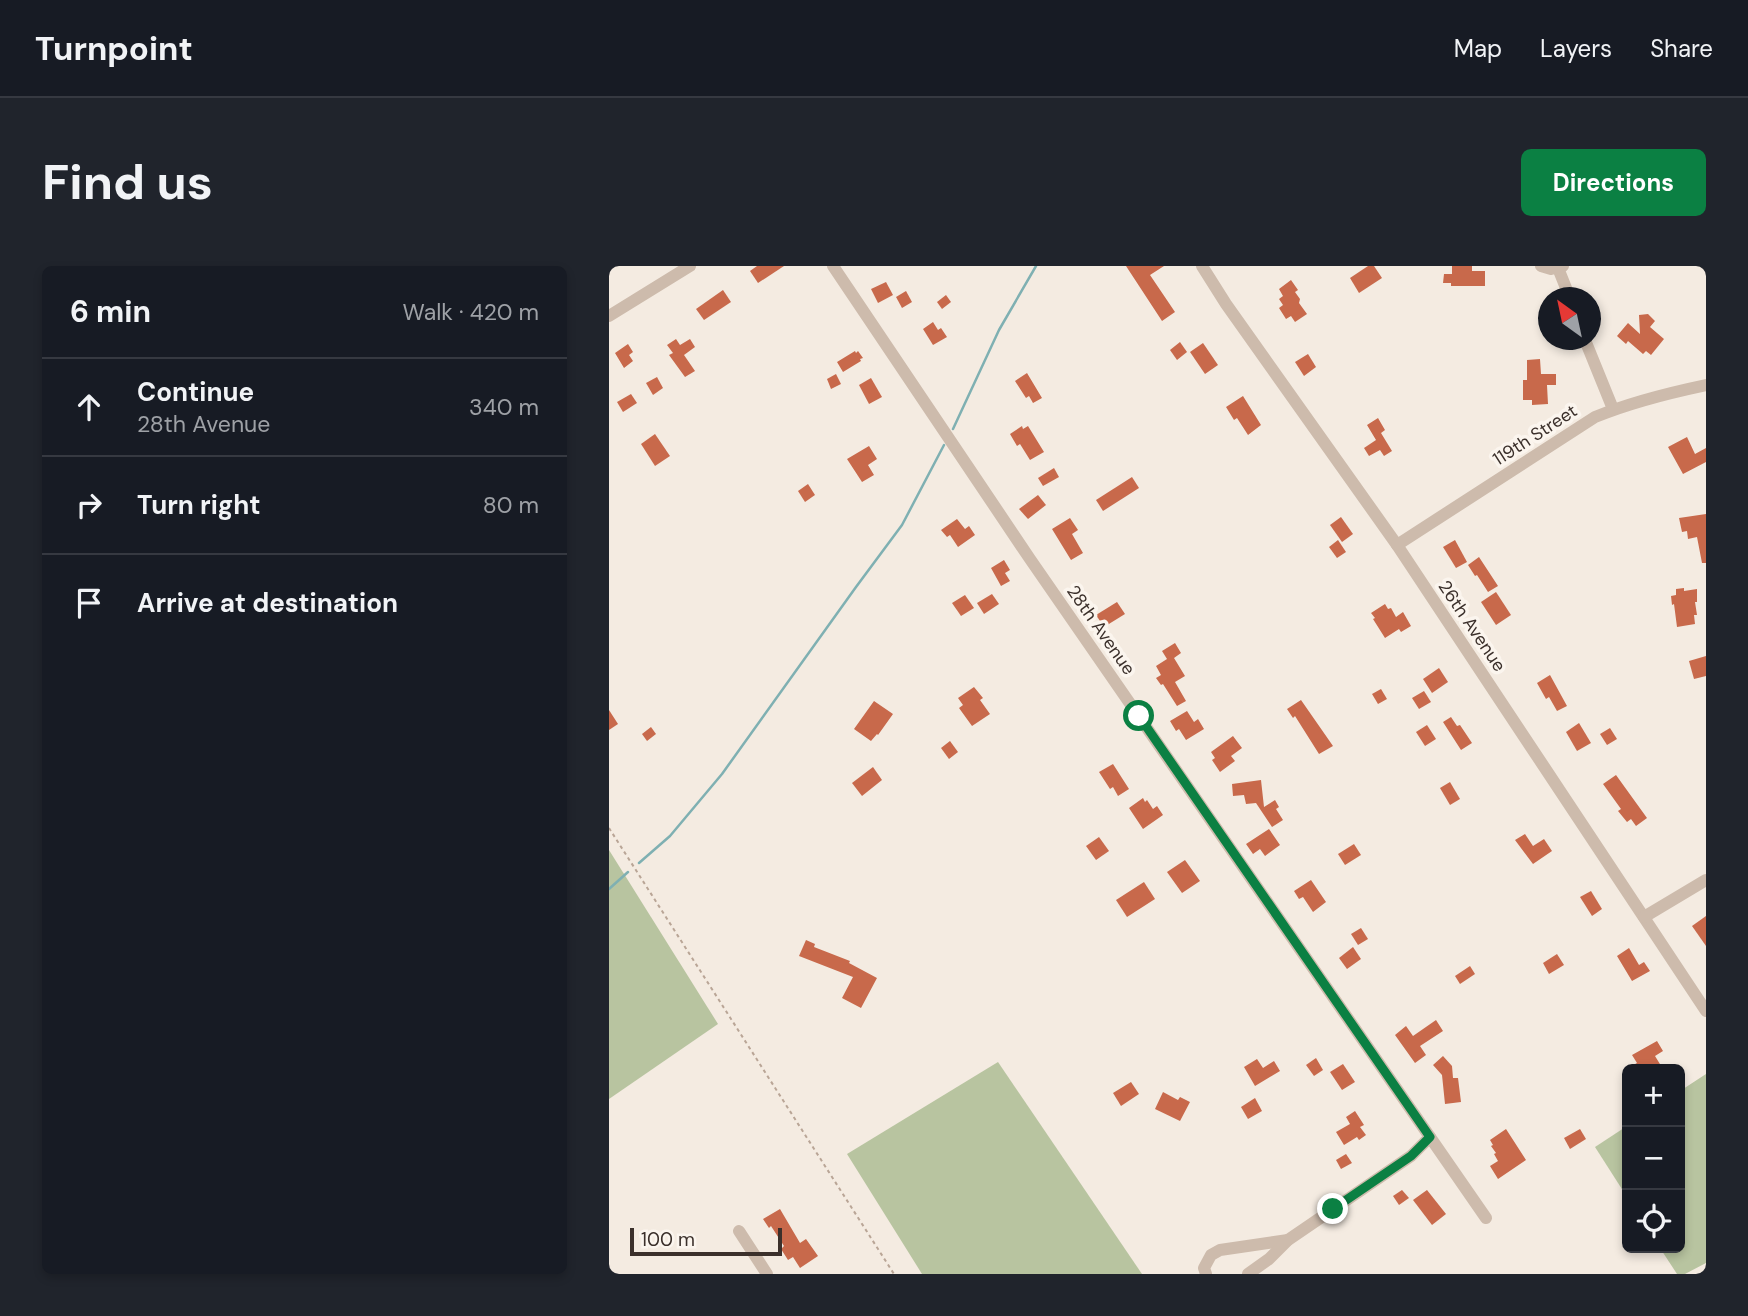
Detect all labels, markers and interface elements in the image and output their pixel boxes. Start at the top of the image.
text: Turnpoint [35,27,193,70]
text: Map [1454,33,1502,64]
text: Layers [1540,33,1612,64]
text: Share [1650,33,1713,64]
button: Directions [1521,149,1706,216]
text: Find us [42,150,213,214]
north arrow [1538,287,1601,350]
text: 6 min [70,292,151,331]
text: Walk · 420 m [403,297,539,327]
text: Continue [137,375,254,409]
icon: ahead [70,388,108,426]
text: 340 m [469,392,539,422]
street label: 119th Street [1488,399,1582,471]
text: 28th Avenue [137,409,270,439]
icon: right [70,486,108,524]
text: Turn right [137,488,261,522]
text: 80 m [483,490,539,520]
street label: 26th Avenue [1433,576,1511,676]
street label: 28th Avenue [1061,580,1141,680]
icon: arrive [70,584,108,622]
text: Arrive at destination [137,586,398,620]
route start [1123,700,1154,731]
map controls [1622,1064,1685,1253]
button: + [1622,1064,1685,1127]
button: − [1622,1127,1685,1190]
button: locate [1622,1190,1685,1253]
route end [1317,1193,1348,1224]
scale bar [630,1225,782,1257]
text: 100 m [641,1227,695,1252]

